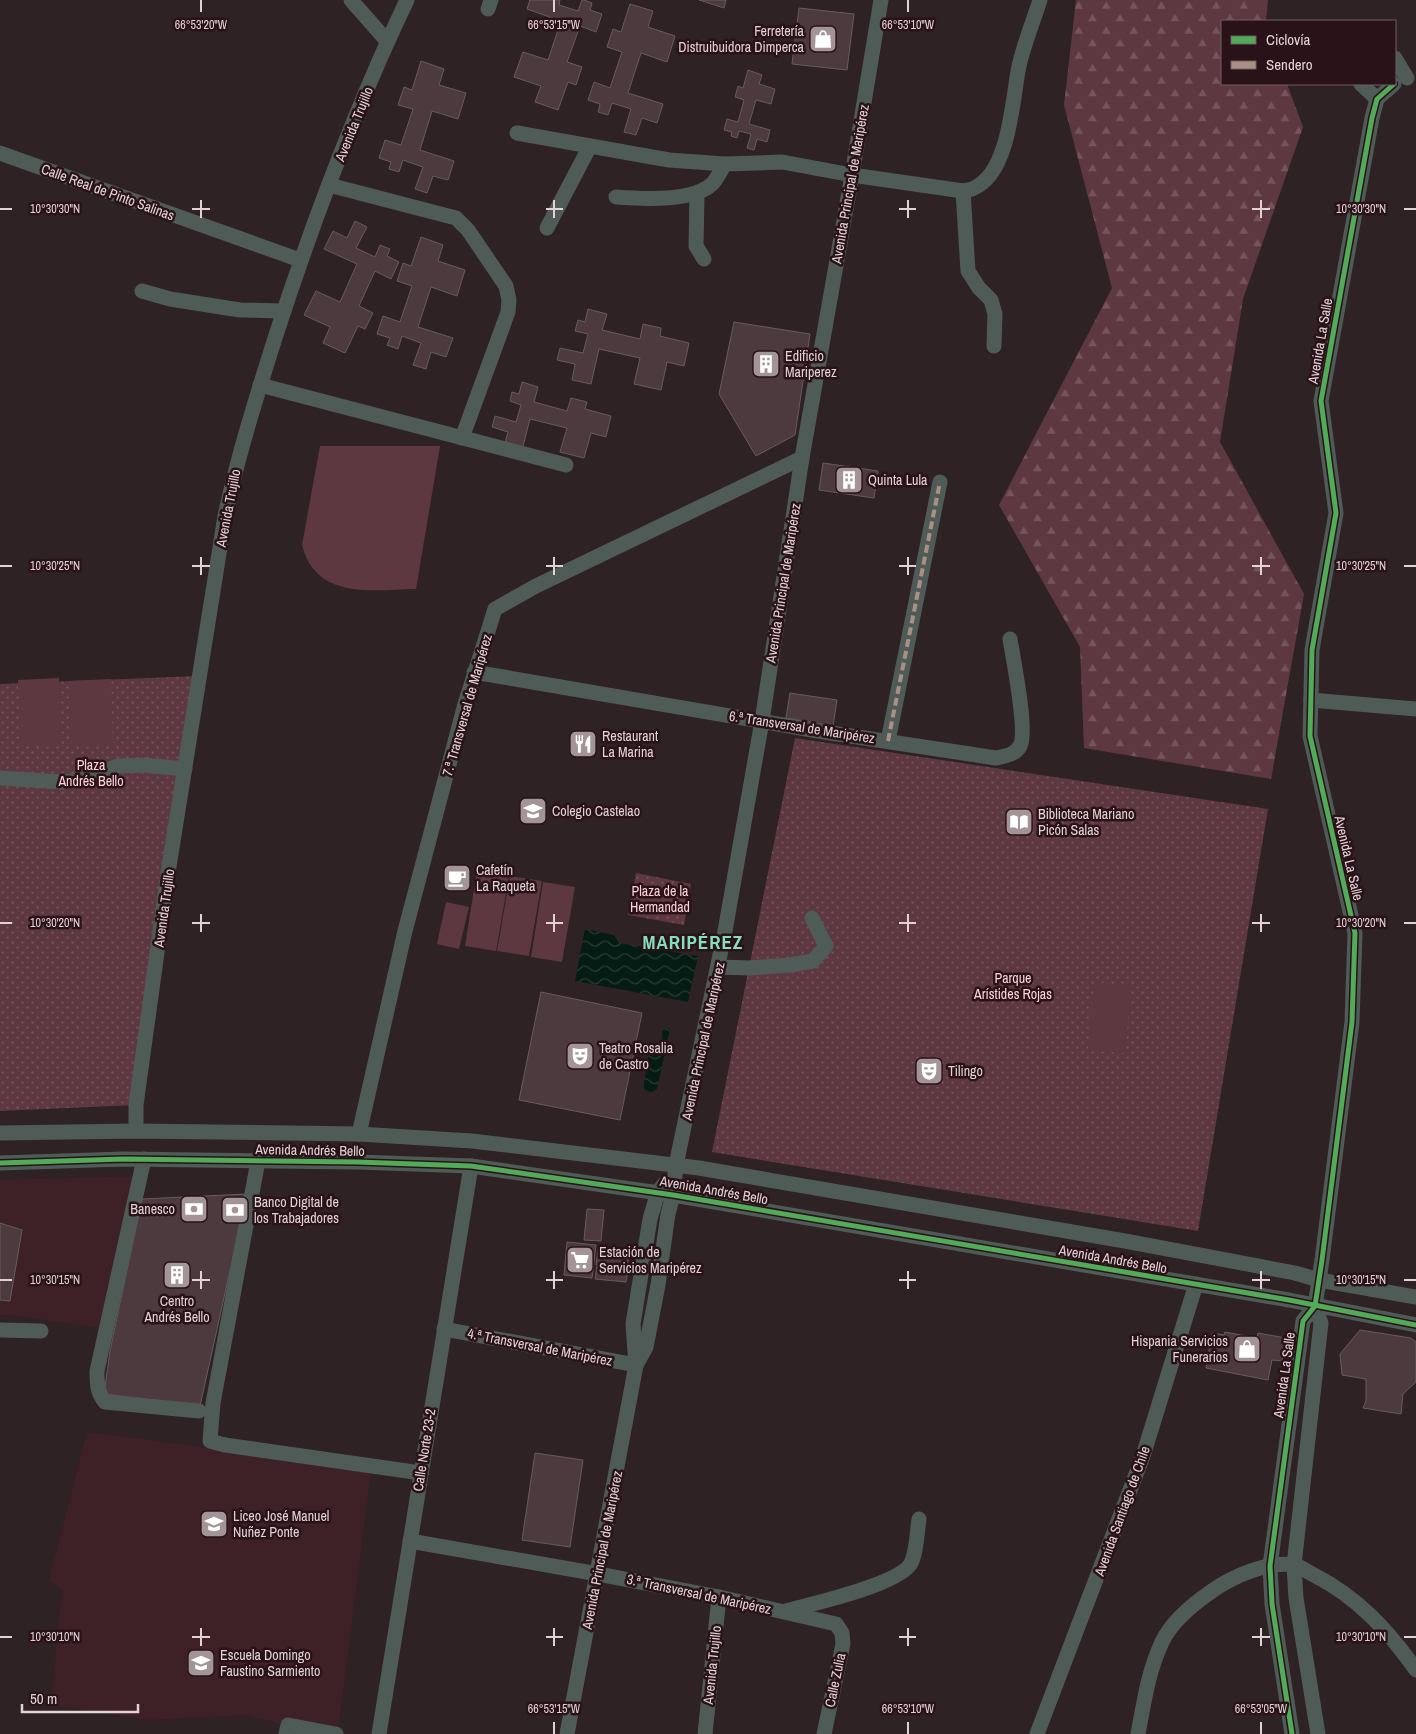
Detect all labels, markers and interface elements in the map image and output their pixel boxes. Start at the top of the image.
text: 66°53'20"W [175,17,228,33]
text: 66°53'15"W [528,17,581,33]
text: 66°53'10"W [882,17,935,33]
legend [1221,20,1396,85]
place label: Ferretería Distruibuidora Dimperca [678,22,805,56]
shop icon: Ferretería Distruibuidora Dimperca [808,24,838,54]
text: Ciclovía [1266,29,1311,50]
text: Sendero [1266,54,1313,75]
street label: Avenida Trujillo [330,84,377,165]
street label: Avenida Principal de Maripérez [827,103,873,266]
street label: Calle Real de Pinto Salinas [39,160,177,225]
text: 10°30'30"N [30,201,80,217]
text: 10°30'30"N [1336,201,1386,217]
street label: Avenida La Salle [1303,297,1336,386]
place label: Edificio Mariperez [785,347,837,381]
building icon: Edificio Mariperez [751,349,781,379]
building icon: Quinta Lula [834,465,864,495]
street label: Avenida Trujillo [211,468,244,549]
place label: Quinta Lula [868,471,928,489]
street label: Avenida Principal de Maripérez [761,502,805,665]
text: 10°30'25"N [30,558,80,574]
text: 10°30'25"N [1336,558,1386,574]
street label: 7.ª Transversal de Maripérez [438,632,496,778]
street label: 6.ª Transversal de Maripérez [728,707,876,747]
place label: Restaurant La Marina [602,727,658,761]
restaurant icon: Restaurant La Marina [568,729,598,759]
park label: Plaza Andrés Bello [57,756,124,790]
school or university icon: Colegio Castelao [518,796,548,826]
place label: Colegio Castelao [552,802,640,820]
place label: Biblioteca Mariano Picón Salas [1038,805,1134,839]
library icon: Biblioteca Mariano Picón Salas [1004,807,1034,837]
street label: Avenida La Salle [1330,813,1368,902]
place label: Cafetín La Raqueta [476,861,536,895]
cafe icon: Cafetín La Raqueta [442,863,472,893]
street label: Avenida Trujillo [149,868,178,949]
park label: Plaza de la Hermandad [630,882,690,916]
text: 10°30'20"N [30,915,80,931]
text: 10°30'20"N [1336,915,1386,931]
district label: MARIPÉREZ [643,929,743,955]
street label: Avenida Principal de Maripérez [677,960,729,1123]
park label: Parque Arístides Rojas [973,969,1052,1003]
place label: Teatro Rosalia de Castro [599,1039,674,1073]
theatre icon: Teatro Rosalia de Castro [565,1041,595,1071]
theatre icon: Tilingo [914,1056,944,1086]
place label: Tilingo [948,1062,983,1080]
street label: Avenida Andrés Bello [254,1140,365,1160]
street label: Avenida Andrés Bello [657,1171,770,1208]
place label: Banco Digital de los Trabajadores [254,1193,339,1227]
bank icon: Banesco [179,1194,209,1224]
bank icon: Banco Digital de los Trabajadores [220,1195,250,1225]
place label: Banesco [130,1200,175,1218]
street label: Avenida Andrés Bello [1056,1240,1169,1277]
place label: Estación de Servicios Maripérez [599,1243,702,1277]
supermarket icon: Estación de Servicios Maripérez [565,1245,595,1275]
building icon: Centro Andrés Bello [162,1260,192,1290]
text: 10°30'15"N [30,1272,80,1288]
text: 10°30'15"N [1336,1272,1386,1288]
place label: Centro Andrés Bello [143,1292,210,1326]
street label: 4.ª Transversal de Maripérez [466,1324,614,1370]
street label: Avenida La Salle [1269,1331,1299,1420]
place label: Hispania Servicios Funerarios [1131,1332,1228,1366]
shop icon: Hispania Servicios Funerarios [1232,1334,1262,1364]
street label: Calle Norte 23-2 [409,1407,439,1493]
street label: Avenida Santiago de Chile [1090,1444,1154,1579]
street label: Avenida Principal de Maripérez [578,1469,626,1632]
place label: Liceo José Manuel Nuñez Ponte [233,1507,329,1541]
school or university icon: Liceo José Manuel Nuñez Ponte [199,1509,229,1539]
street label: 3.ª Transversal de Maripérez [625,1570,773,1618]
street label: Avenida Trujillo [699,1625,725,1706]
text: 10°30'10"N [30,1629,80,1645]
text: 10°30'10"N [1336,1629,1386,1645]
place label: Escuela Domingo Faustino Sarmiento [220,1646,320,1680]
school or university icon: Escuela Domingo Faustino Sarmiento [186,1648,216,1678]
street label: Calle Zulia [820,1651,850,1709]
scale bar [22,1682,139,1714]
text: 50 m [30,1688,57,1709]
text: 66°53'15"W [528,1701,581,1717]
text: 66°53'10"W [882,1701,935,1717]
text: 66°53'05"W [1235,1701,1288,1717]

